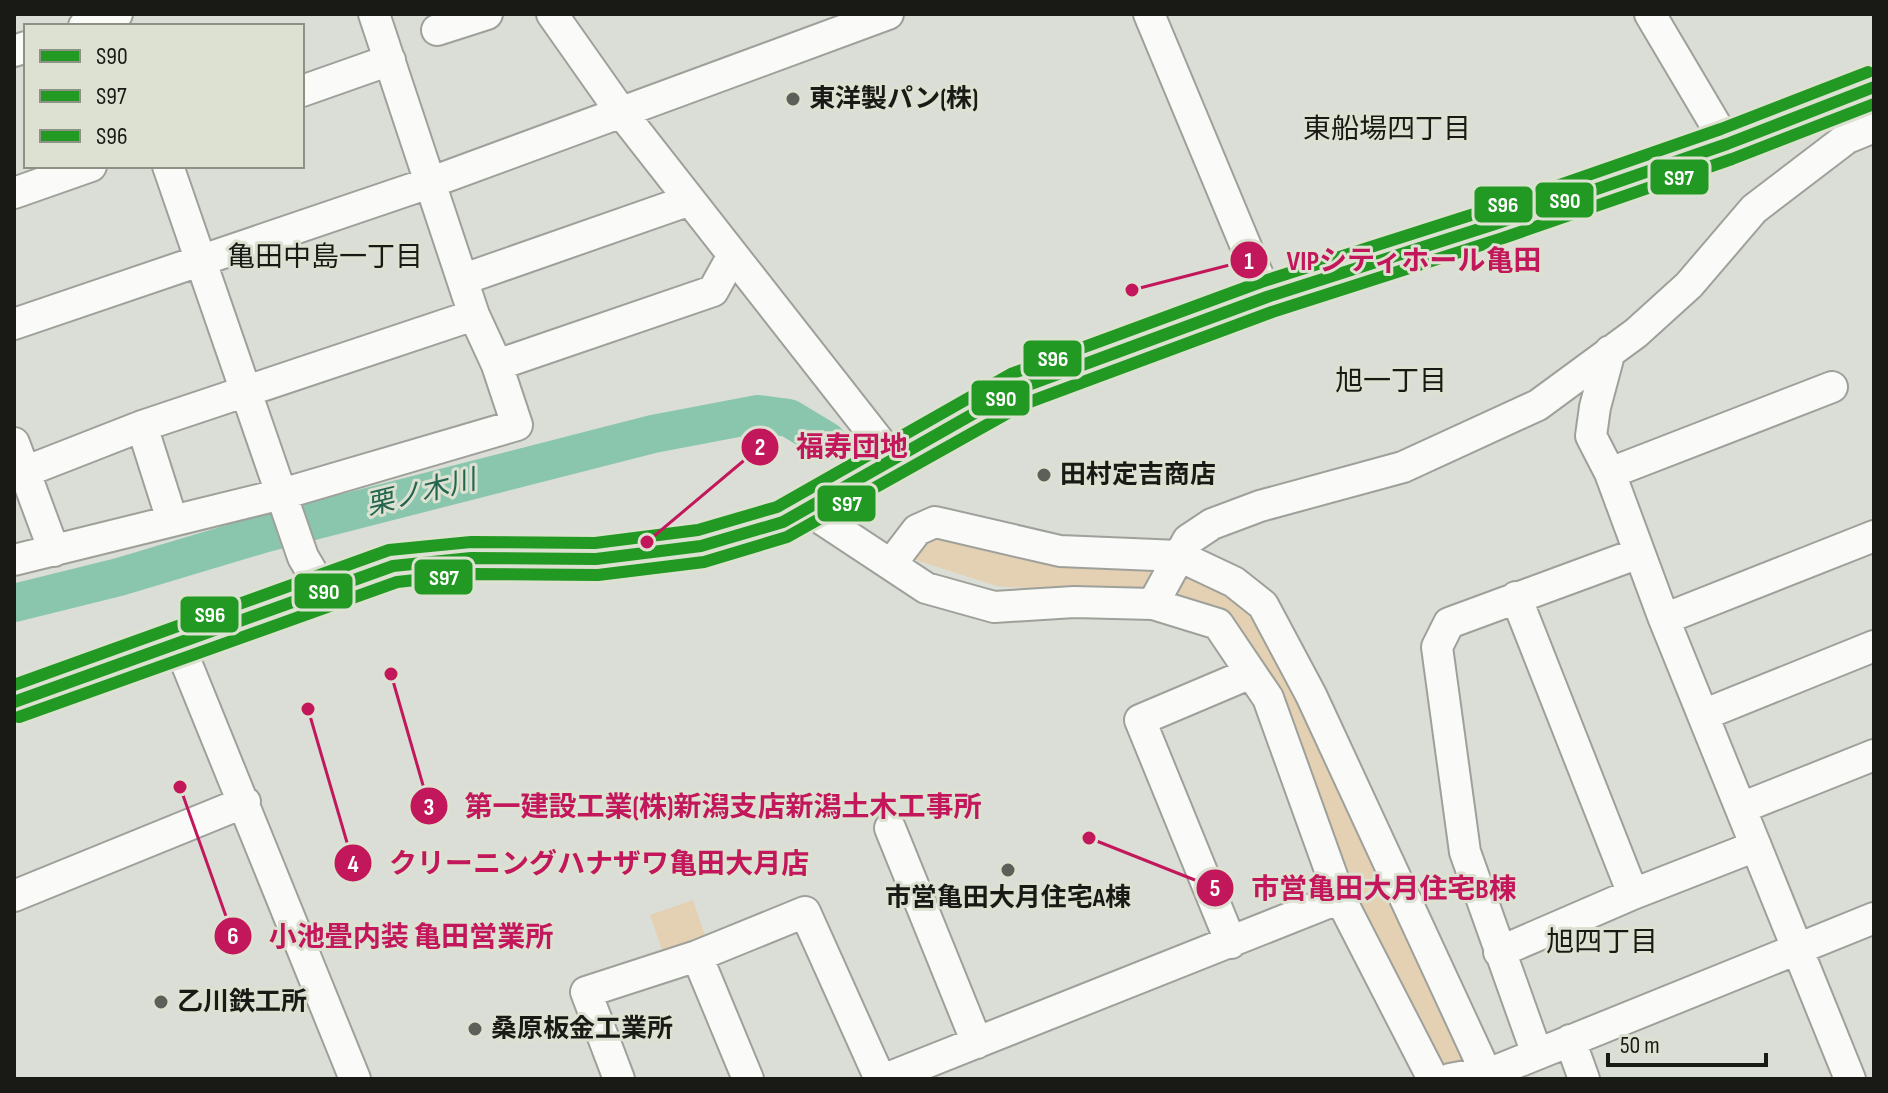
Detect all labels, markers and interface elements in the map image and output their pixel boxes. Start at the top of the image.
legend [24,24,304,168]
text: S90 [96,42,128,71]
text: S97 [96,82,127,111]
place label: 東洋製パン(株) [809,84,978,115]
marker: 東洋製パン(株) [784,90,802,108]
district label: 東船場四丁目 [1303,113,1471,146]
text: S96 [96,122,127,151]
line badge: S97 [1649,158,1710,196]
text: S97 [1664,165,1694,192]
line badge: S90 [1534,181,1595,219]
line badge: S96 [1473,185,1534,224]
text: S90 [1550,188,1580,215]
text: S96 [1488,192,1518,219]
callout: VIPシティホール亀田 [1229,234,1558,286]
district label: 亀田中島一丁目 [227,241,423,274]
text: VIPシティホール亀田 [1287,245,1541,278]
text: 1 [1244,247,1254,276]
line badge: S96 [1022,339,1083,378]
text: S96 [1038,346,1068,373]
district label: 旭一丁目 [1335,365,1447,398]
line badge: S90 [970,379,1031,417]
text: S90 [986,386,1016,413]
callout: 福寿団地 [740,421,924,473]
text: 福寿団地 [796,431,908,464]
text: 2 [755,433,765,462]
place label: 田村定吉商店 [1060,460,1216,491]
water label: 栗ノ木川 [363,463,482,523]
marker: 田村定吉商店 [1035,466,1053,484]
line badge: S97 [816,484,877,523]
text: S97 [832,491,862,518]
line badge: S97 [413,558,474,596]
text: S97 [429,565,459,592]
line badge: S90 [293,572,354,610]
text: S90 [309,579,339,606]
line badge: S96 [179,595,240,634]
text: S96 [195,602,225,629]
callout: 第一建設工業(株)新潟支店新潟土木工事所 [409,780,998,832]
text: 第一建設工業(株)新潟支店新潟土木工事所 [465,791,981,824]
text: 3 [424,793,434,822]
callout: クリーニングハナザワ亀田大月店 [333,837,825,889]
text: クリーニングハナザワ亀田大月店 [389,848,809,881]
text: 4 [347,850,359,879]
marker: 市営亀田大月住宅A棟 [999,861,1017,879]
callout: 市営亀田大月住宅B棟 [1195,862,1532,914]
text: 市営亀田大月住宅B棟 [1251,873,1517,906]
text: 5 [1210,874,1220,903]
place label: 市営亀田大月住宅A棟 [885,883,1131,914]
callout: 小池畳内装 亀田営業所 [213,910,569,962]
text: 小池畳内装 亀田営業所 [269,921,553,954]
text: 6 [227,922,239,951]
district label: 旭四丁目 [1546,926,1658,959]
place label: 乙川鉄工所 [177,987,307,1018]
marker: 乙川鉄工所 [152,993,170,1011]
place label: 桑原板金工業所 [491,1014,673,1045]
scale bar [1608,1017,1766,1067]
marker: 桑原板金工業所 [466,1020,484,1038]
text: 50 m [1620,1031,1660,1060]

